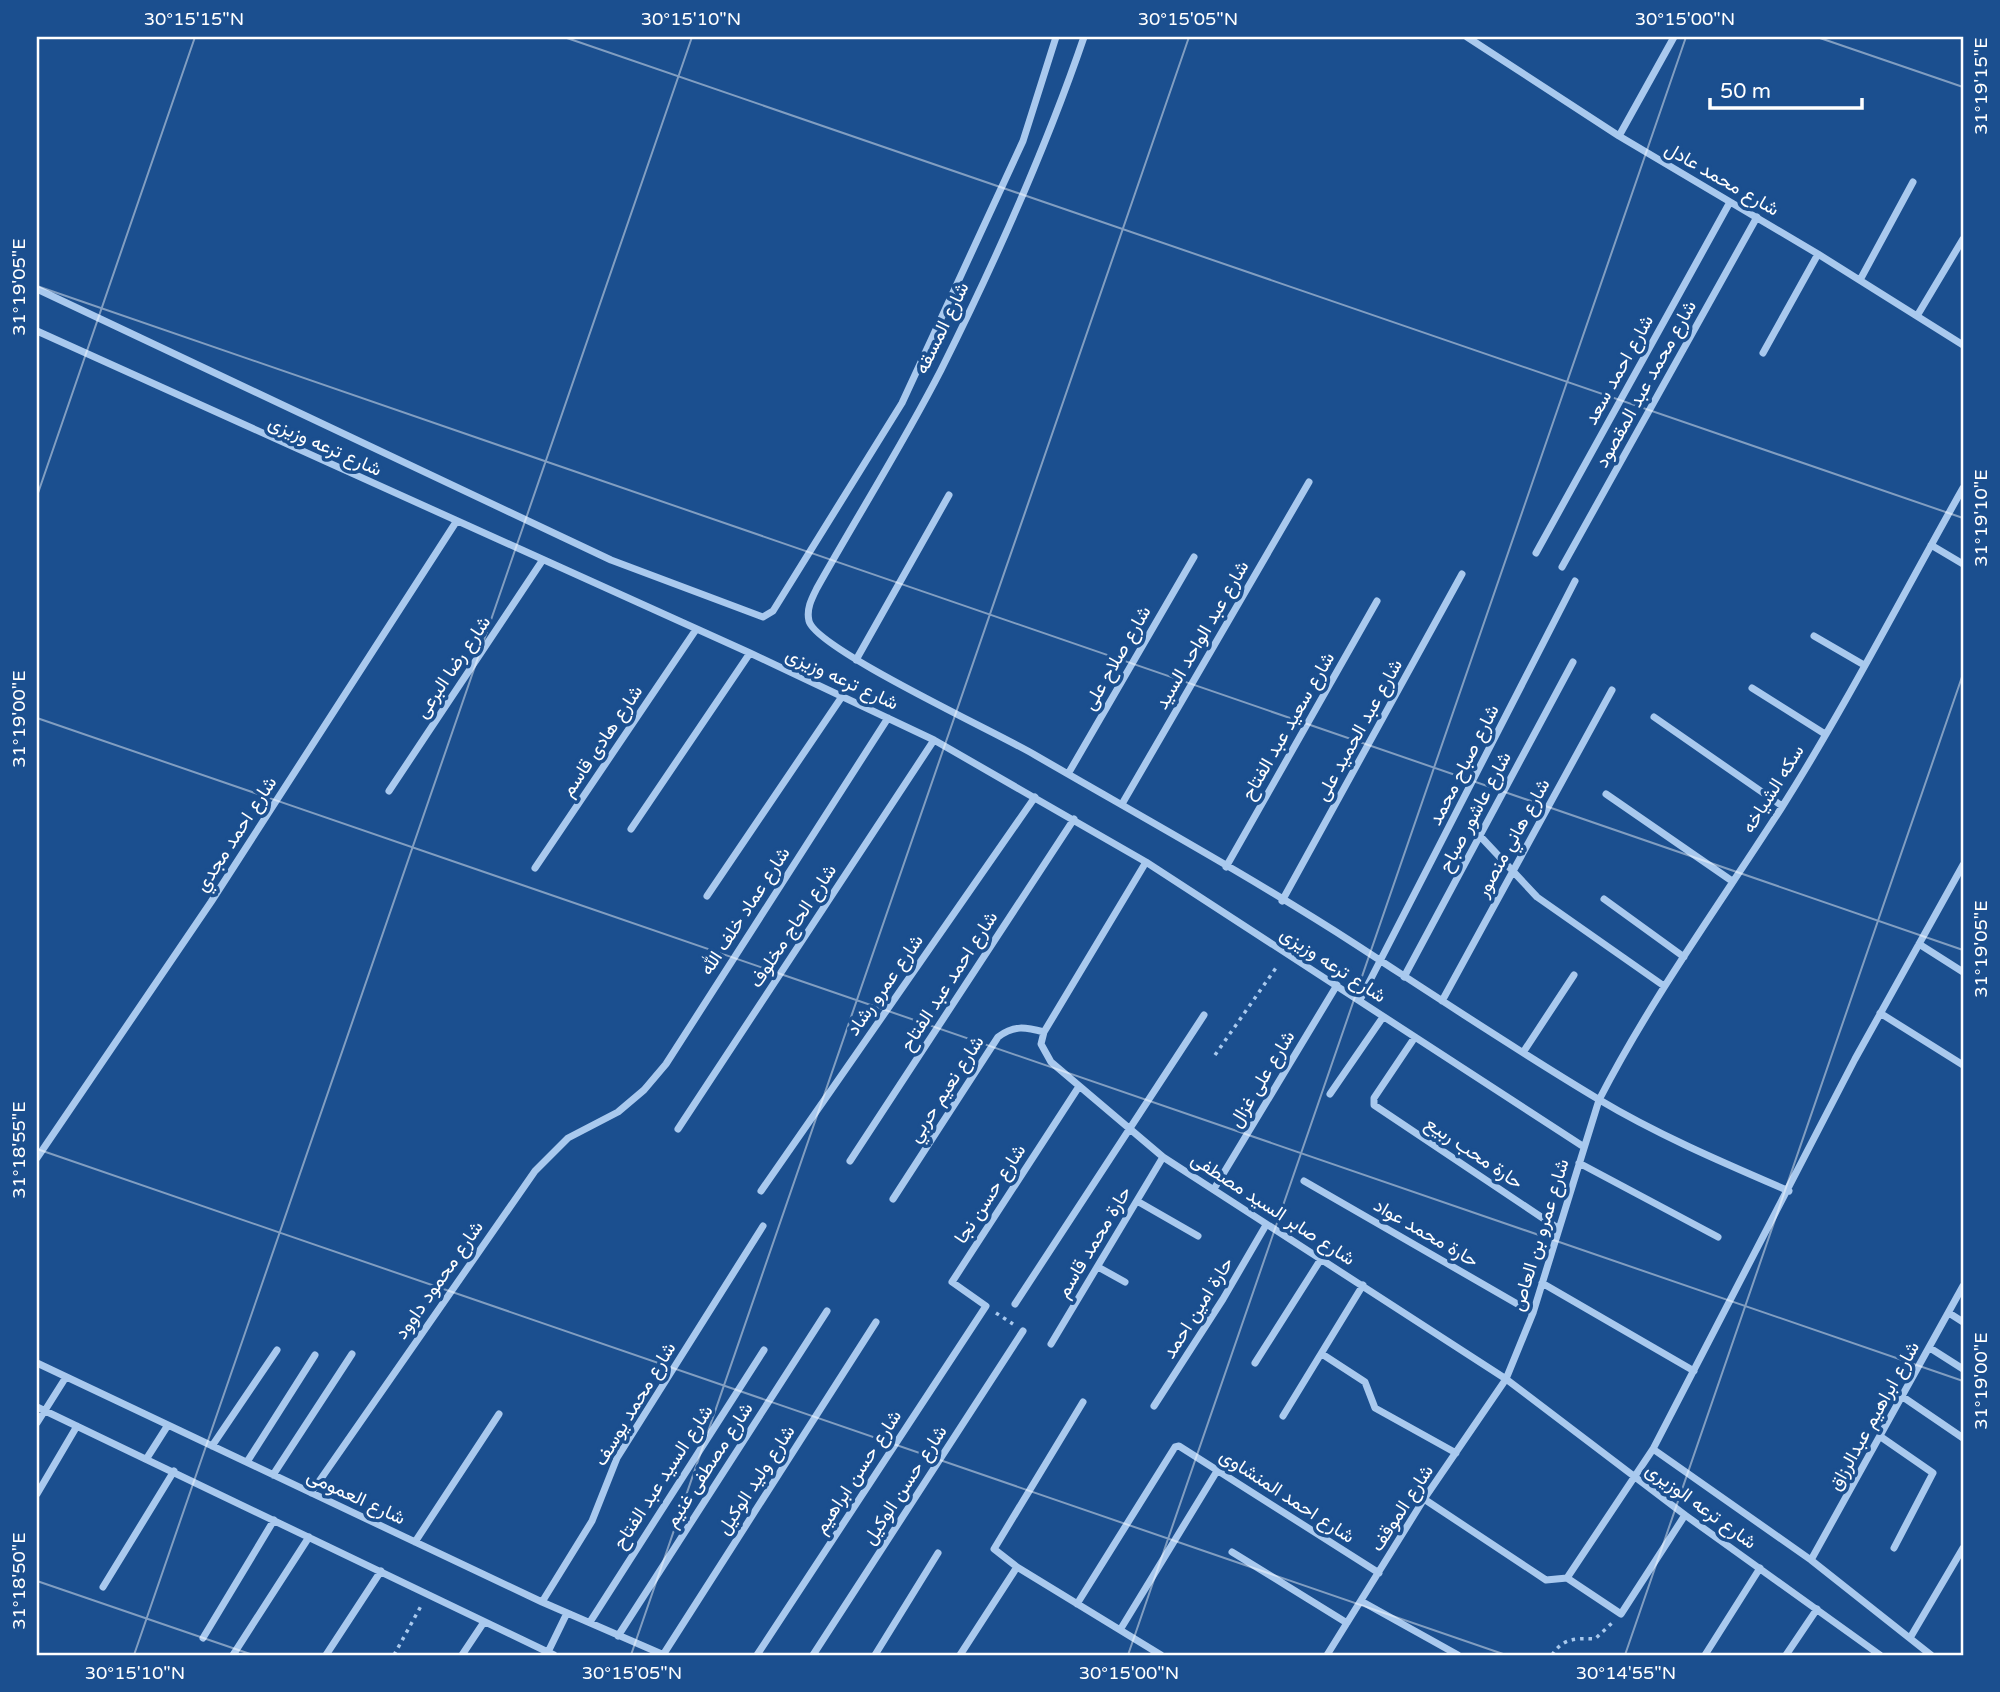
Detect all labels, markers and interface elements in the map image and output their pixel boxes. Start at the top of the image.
text: 30°15'15"N [144,8,244,30]
text: 30°15'10"N [641,8,741,30]
text: 30°15'05"N [1138,8,1238,30]
text: 30°15'00"N [1635,8,1735,30]
text: 31°19'15"E [1970,37,1992,135]
scale bar [1710,66,1862,110]
text: 50 m [1720,79,1771,104]
street label: شارع محمد عادل [1660,137,1783,221]
text: 31°19'05"E [8,238,30,336]
street label: شارع المسقه [910,279,975,378]
street label: شارع محمد عبد المقصود [1591,297,1702,472]
street label: شارع احمد سعد [1580,311,1659,429]
street label: شارع ترعه وزيزى [264,411,385,482]
text: 31°19'10"E [1970,469,1992,567]
street label: شارع عبد الواحد السيد [1150,557,1254,714]
street label: شارع صلاح على [1078,602,1157,714]
street label: شارع رضا البرعى [411,612,496,723]
street label: شارع ترعه وزيزى [782,643,902,716]
street label: شارع سعيد عبد الفتاح [1237,648,1340,804]
street label: شارع عبد الحميد على [1311,655,1408,805]
text: 31°19'00"E [8,670,30,768]
street label: شارع هادى قاسم [557,681,648,801]
street label: شارع صباح محمد [1424,701,1505,829]
street label: سكه الشياخه [1737,741,1809,837]
street label: شارع عاشور صباح [1434,748,1517,876]
street label: شارع احمد مجدي [191,772,285,898]
street label: شارع هاني منصور [1471,775,1558,904]
street label: شارع عماد خلف الله [695,843,795,980]
street label: شارع الحاج مخلوف [745,860,842,992]
text: 31°19'05"E [1970,900,1992,998]
street label: شارع احمد عبد الفتاح [896,907,1003,1055]
street label: شارع ترعه وزيزى [1275,923,1390,1008]
street label: شارع عمرو رشاد [842,930,929,1040]
street label: شارع على غزال [1225,1027,1300,1132]
street label: شارع نعيم حربي [903,1032,992,1149]
text: 31°18'55"E [8,1101,30,1199]
street label: حارة محب ربيع [1420,1112,1527,1195]
street label: شارع حسن نجا [950,1140,1031,1248]
street label: شارع صابر السيد مصطفى [1186,1148,1359,1271]
street label: شارع عمرو بن العاص [1506,1156,1575,1314]
street label: حارة محمد قاسم [1052,1182,1137,1302]
street label: حارة محمد عواد [1370,1194,1482,1272]
street label: شارع محمود داوود [390,1217,489,1344]
street label: حارة امين احمد [1158,1253,1238,1363]
text: 31°19'00"E [1970,1332,1992,1430]
street label: شارع محمد يوسف [589,1338,681,1470]
street label: شارع ابراهيم عبدالرزاق [1824,1338,1925,1495]
street label: شارع مصطفى غنيم [660,1398,758,1532]
street label: شارع السيد عبد الفتاح [608,1401,719,1553]
street label: شارع حسن ابراهيم [810,1406,907,1539]
street label: شارع وليد الوكيل [712,1421,800,1539]
street label: شارع حسن الوكيل [858,1421,953,1549]
street label: شارع احمد المنشاوى [1215,1444,1359,1549]
street label: شارع ترعه الوزيرى [1641,1458,1761,1554]
street label: شارع الموقف [1366,1461,1439,1556]
street label: شارع العمومى [303,1465,409,1530]
text: 31°18'50"E [8,1532,30,1630]
text: 30°15'10"N [85,1662,185,1684]
text: 30°15'05"N [582,1662,682,1684]
text: 30°15'00"N [1079,1662,1179,1684]
text: 30°14'55"N [1576,1662,1676,1684]

